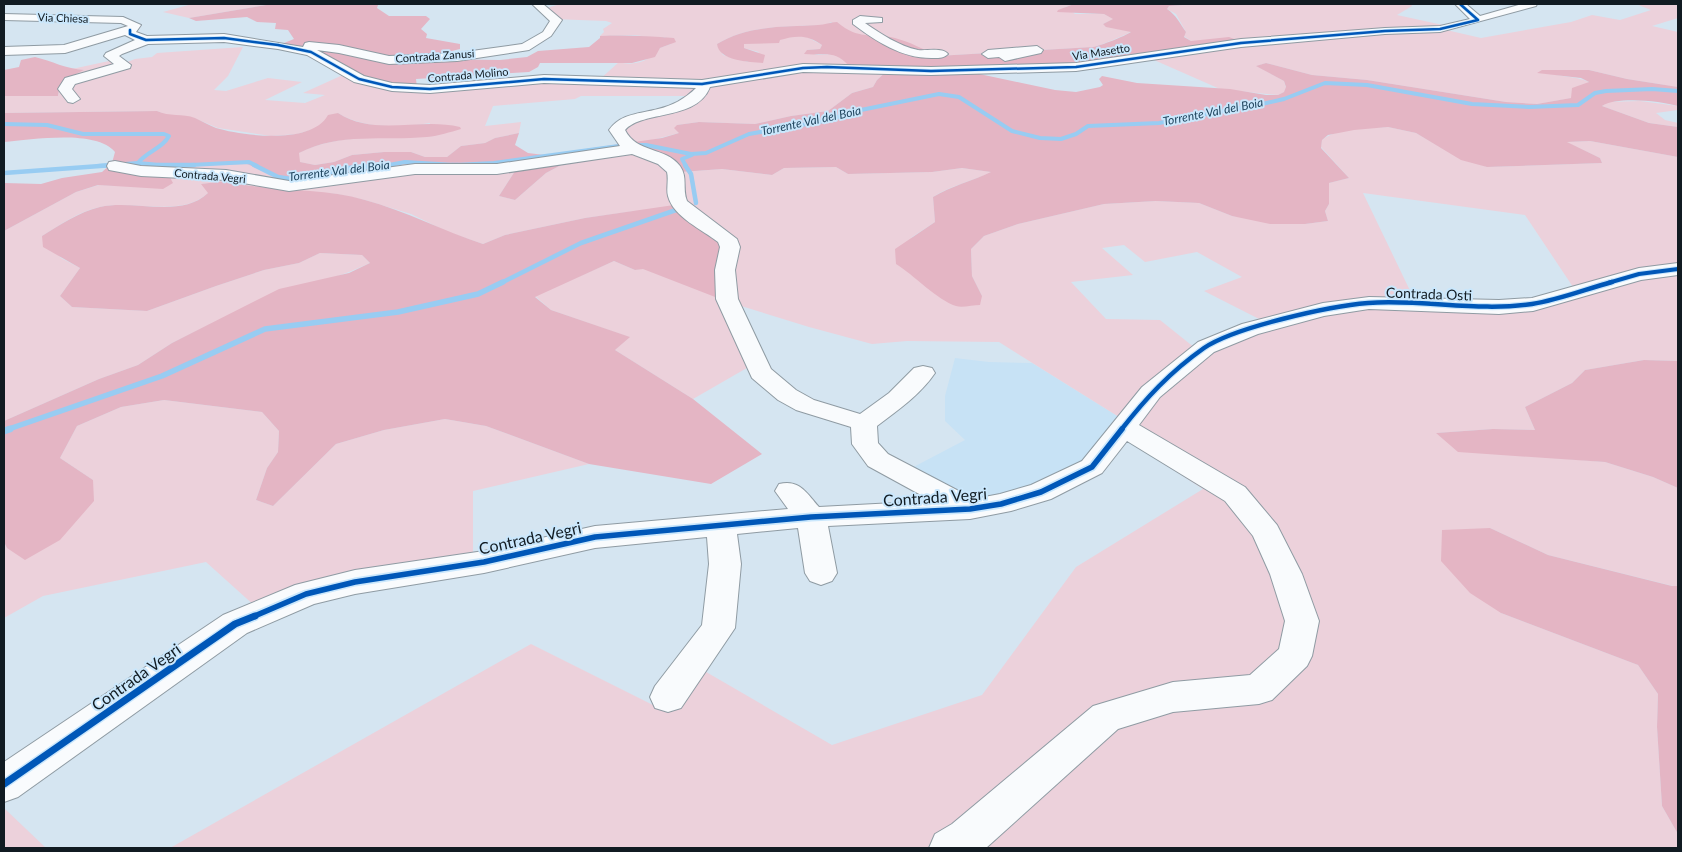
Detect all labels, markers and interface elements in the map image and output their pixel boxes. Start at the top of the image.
street label: Via Chiesa [38,10,89,25]
street label: Via Masetto [1071,41,1131,62]
street label: Contrada Zanusi [395,46,475,65]
street label: Contrada Molino [427,64,509,85]
water label: Torrente Val del Boia [1161,94,1264,129]
water label: Torrente Val del Boia [759,103,862,138]
water label: Torrente Val del Boia [287,157,390,184]
street label: Contrada Vegri [174,166,247,185]
street label: Contrada Osti [1386,284,1472,303]
street label: Contrada Vegri [882,483,988,510]
street label: Contrada Vegri [477,517,583,558]
street label: Contrada Vegri [88,639,184,714]

